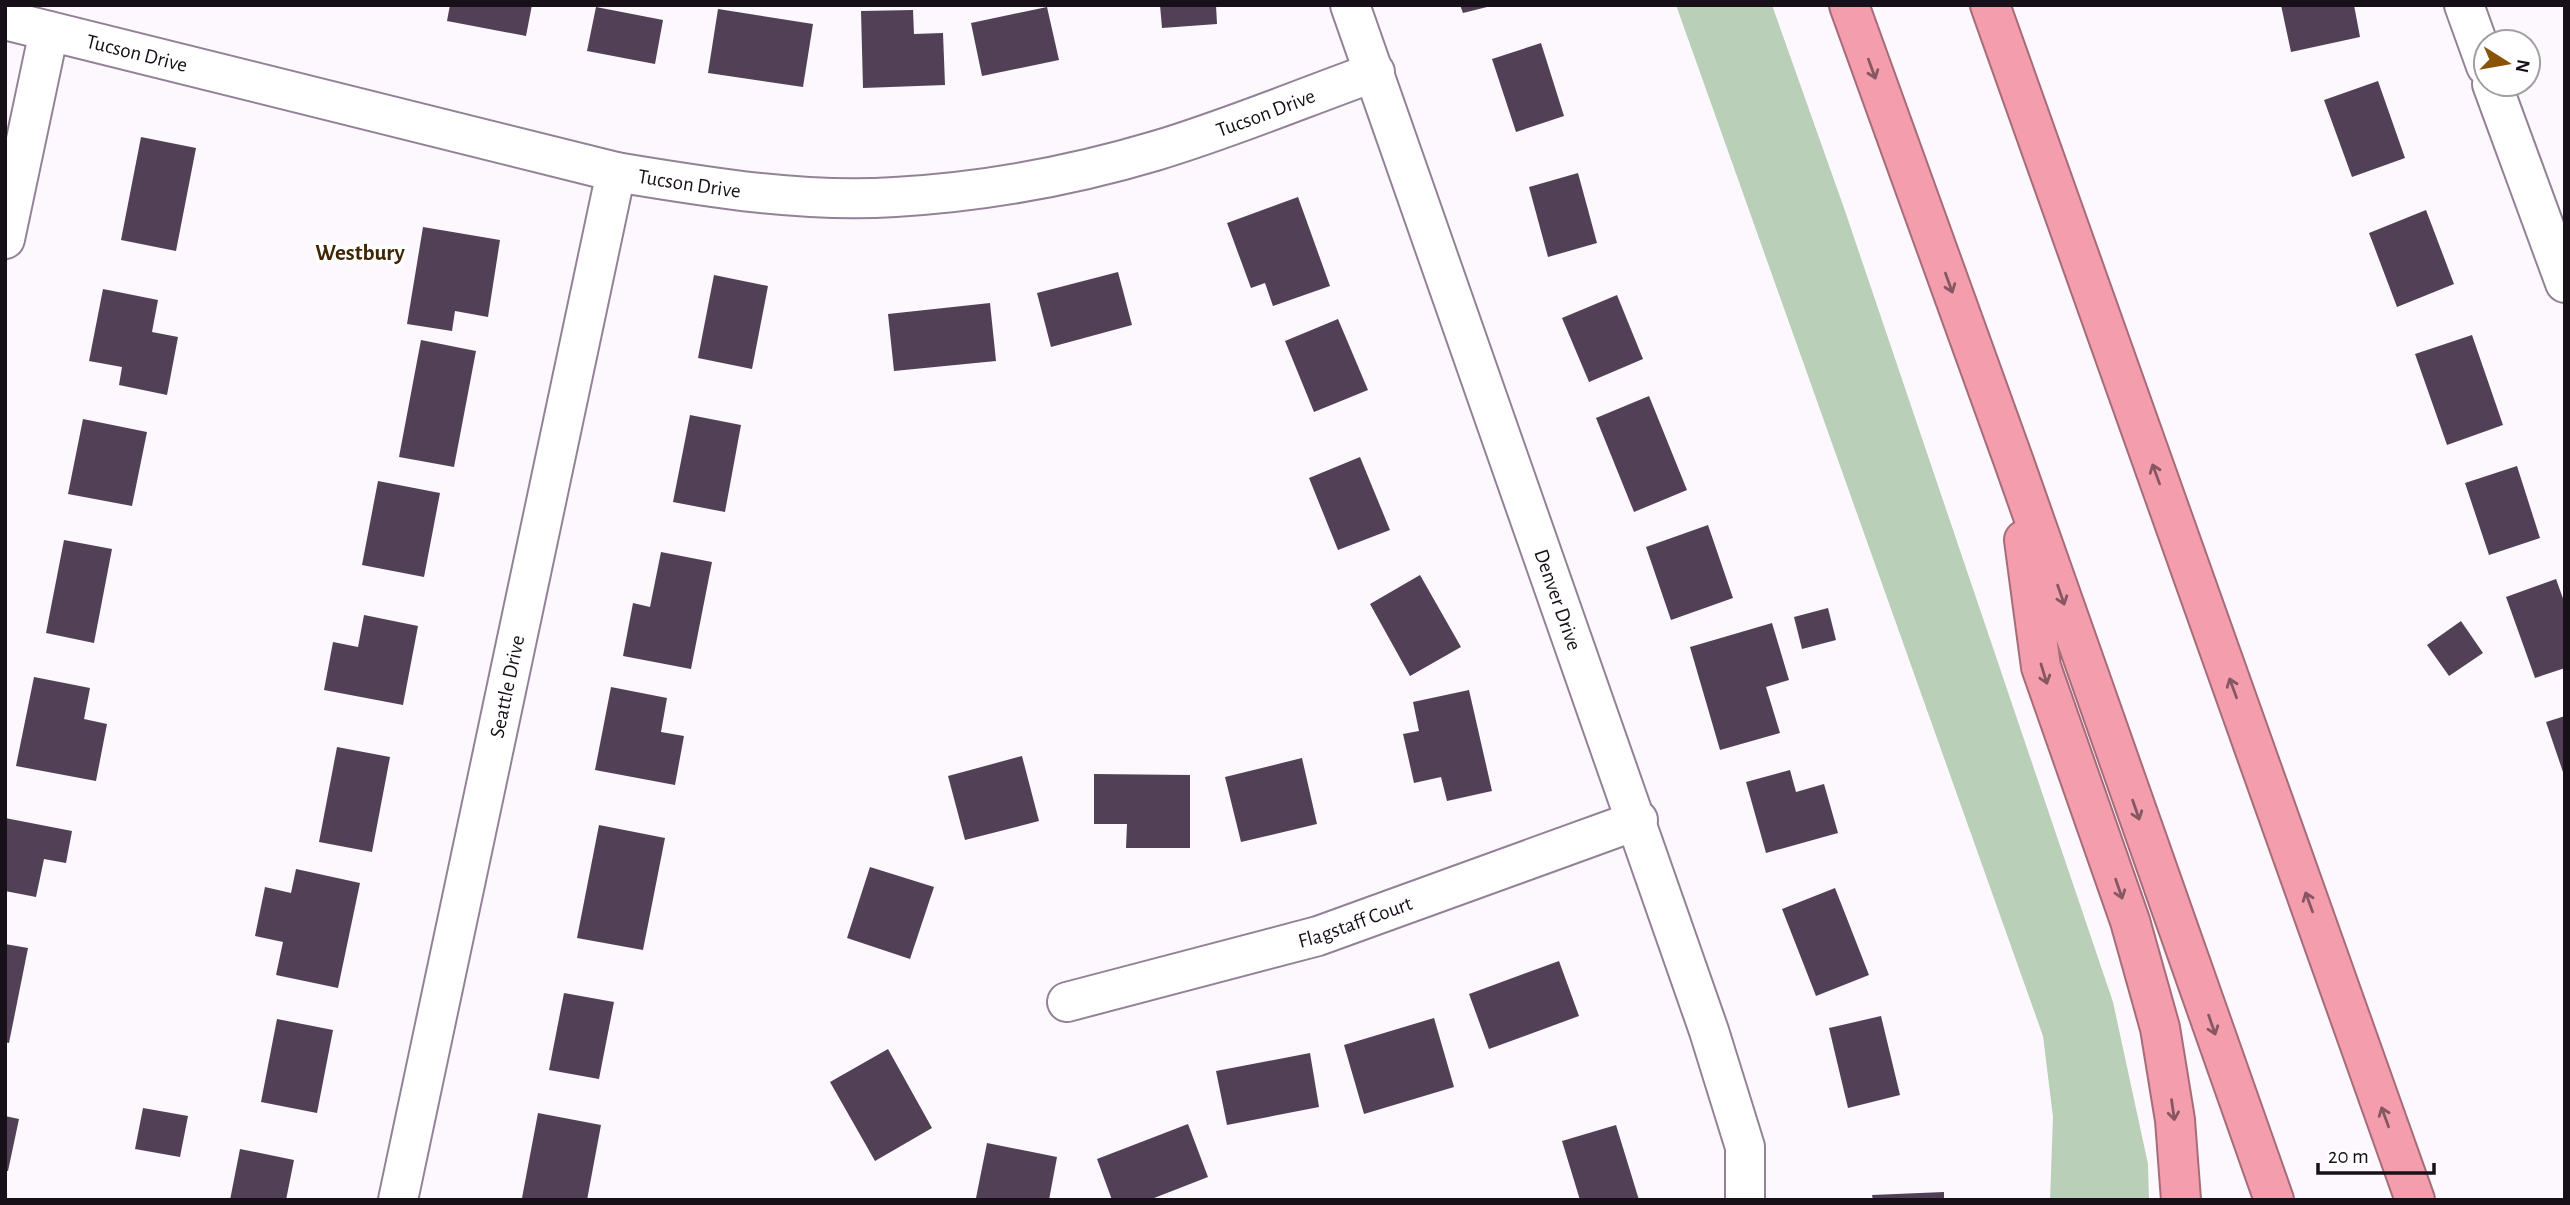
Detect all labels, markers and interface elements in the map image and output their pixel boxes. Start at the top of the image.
north arrow [2472,28,2542,98]
street label: Tucson Drive [84,30,190,76]
one-way arrow [1867,58,1879,80]
text: N [2512,58,2533,74]
street label: Tucson Drive [1214,85,1318,141]
street label: Tucson Drive [637,165,742,201]
district label: Westbury [315,242,405,265]
one-way arrow [1944,272,1957,294]
one-way arrow [2149,463,2162,485]
street label: Denver Drive [1531,546,1585,653]
one-way arrow [2056,584,2068,606]
street label: Seattle Drive [486,633,528,740]
one-way arrow [2039,663,2052,685]
one-way arrow [2226,677,2239,699]
one-way arrow [2131,798,2143,820]
one-way arrow [2114,878,2126,900]
street label: Flagstaff Court [1296,892,1415,951]
one-way arrow [2302,892,2314,914]
one-way arrow [2207,1013,2219,1035]
one-way arrow [2167,1098,2180,1121]
one-way arrow [2378,1106,2391,1128]
scale bar [2318,1132,2434,1176]
text: 20 m [2328,1146,2369,1167]

